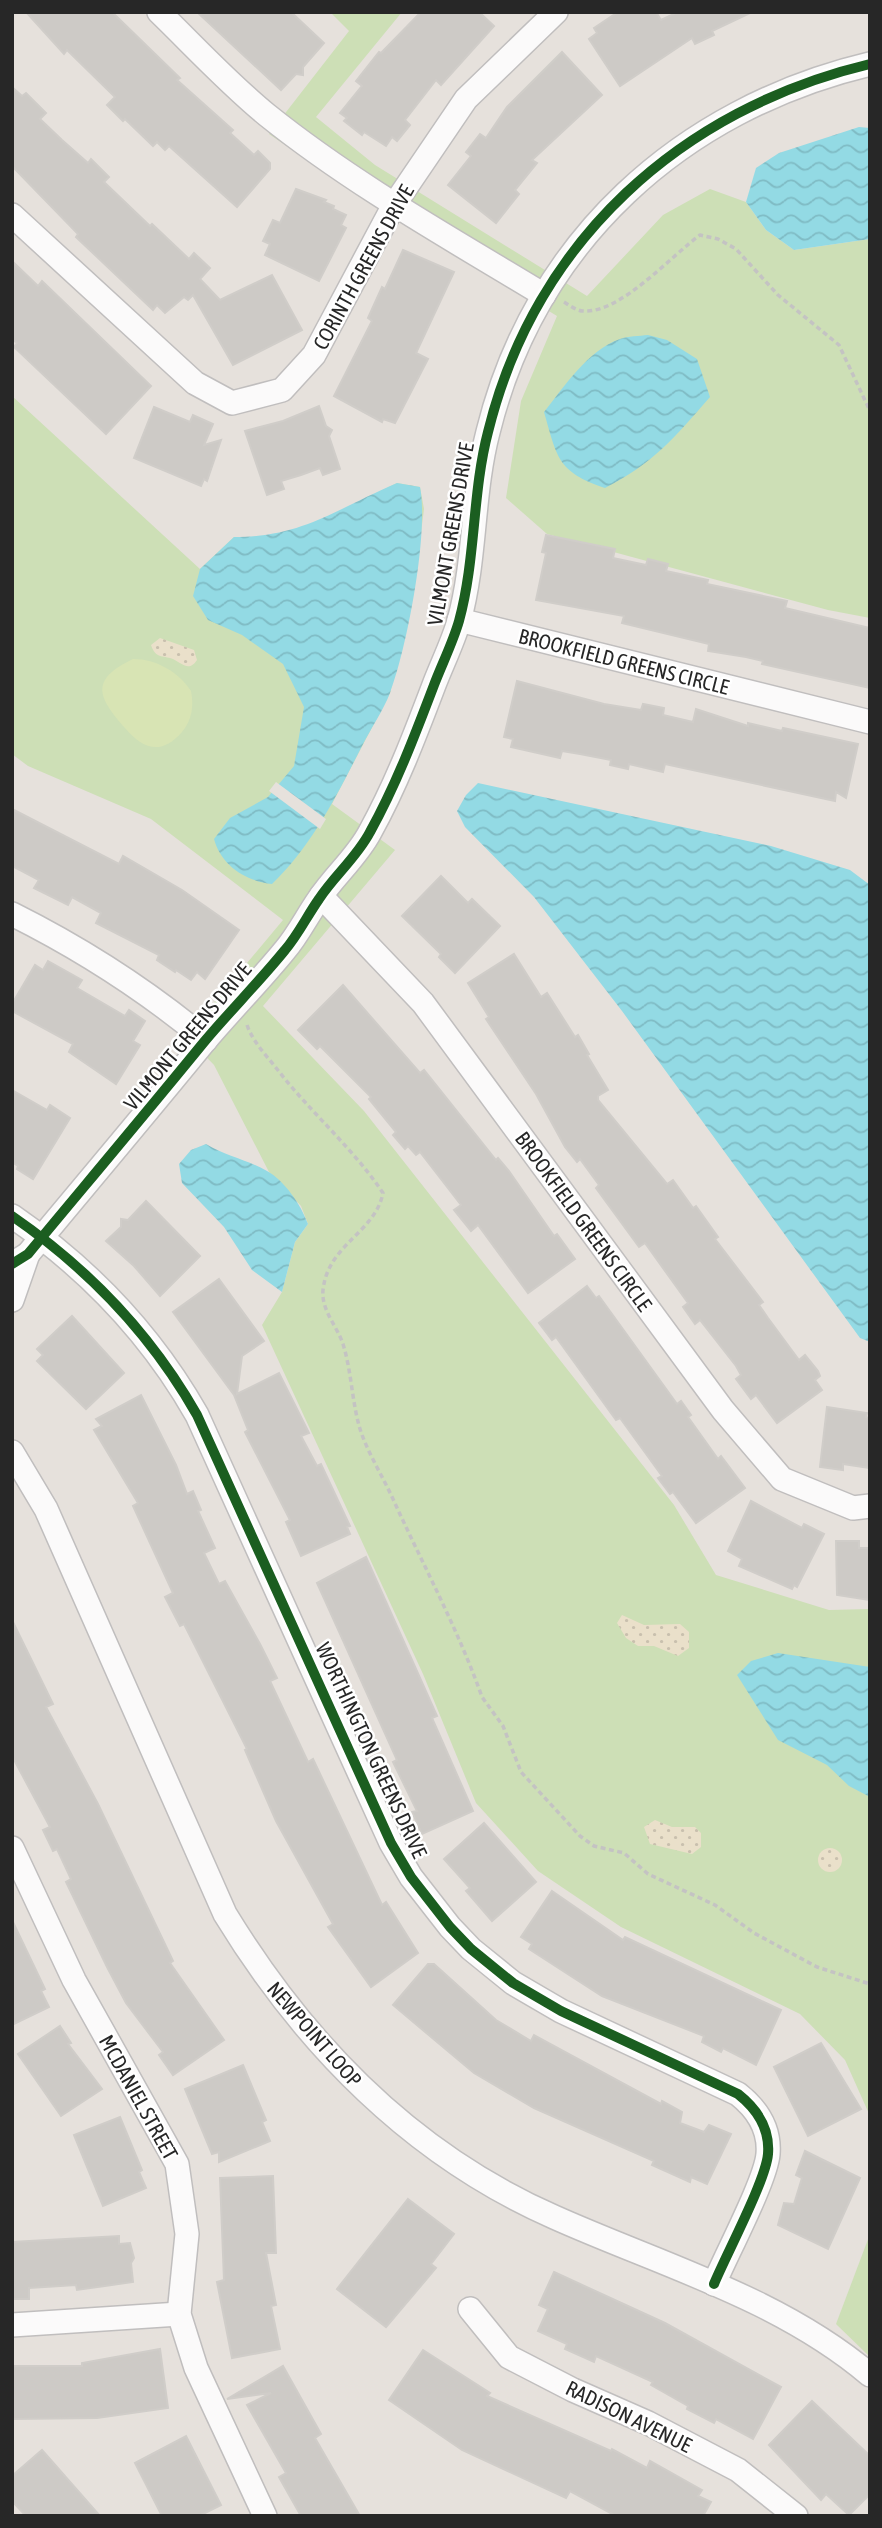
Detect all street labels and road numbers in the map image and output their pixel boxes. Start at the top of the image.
street label: CORINTH GREENS DRIVE [308,181,418,353]
street label: VILMONT GREENS DRIVE [422,441,478,627]
street label: BROOKFIELD GREENS CIRCLE [516,623,732,699]
street label: VILMONT GREENS DRIVE [118,957,256,1115]
street label: BROOKFIELD GREENS CIRCLE [511,1127,657,1315]
street label: WORTHINGTON GREENS DRIVE [311,1638,433,1862]
street label: NEWPOINT LOOP [263,1977,367,2091]
street label: MCDANIEL STREET [95,2030,183,2164]
street label: RADISON AVENUE [562,2375,696,2457]

